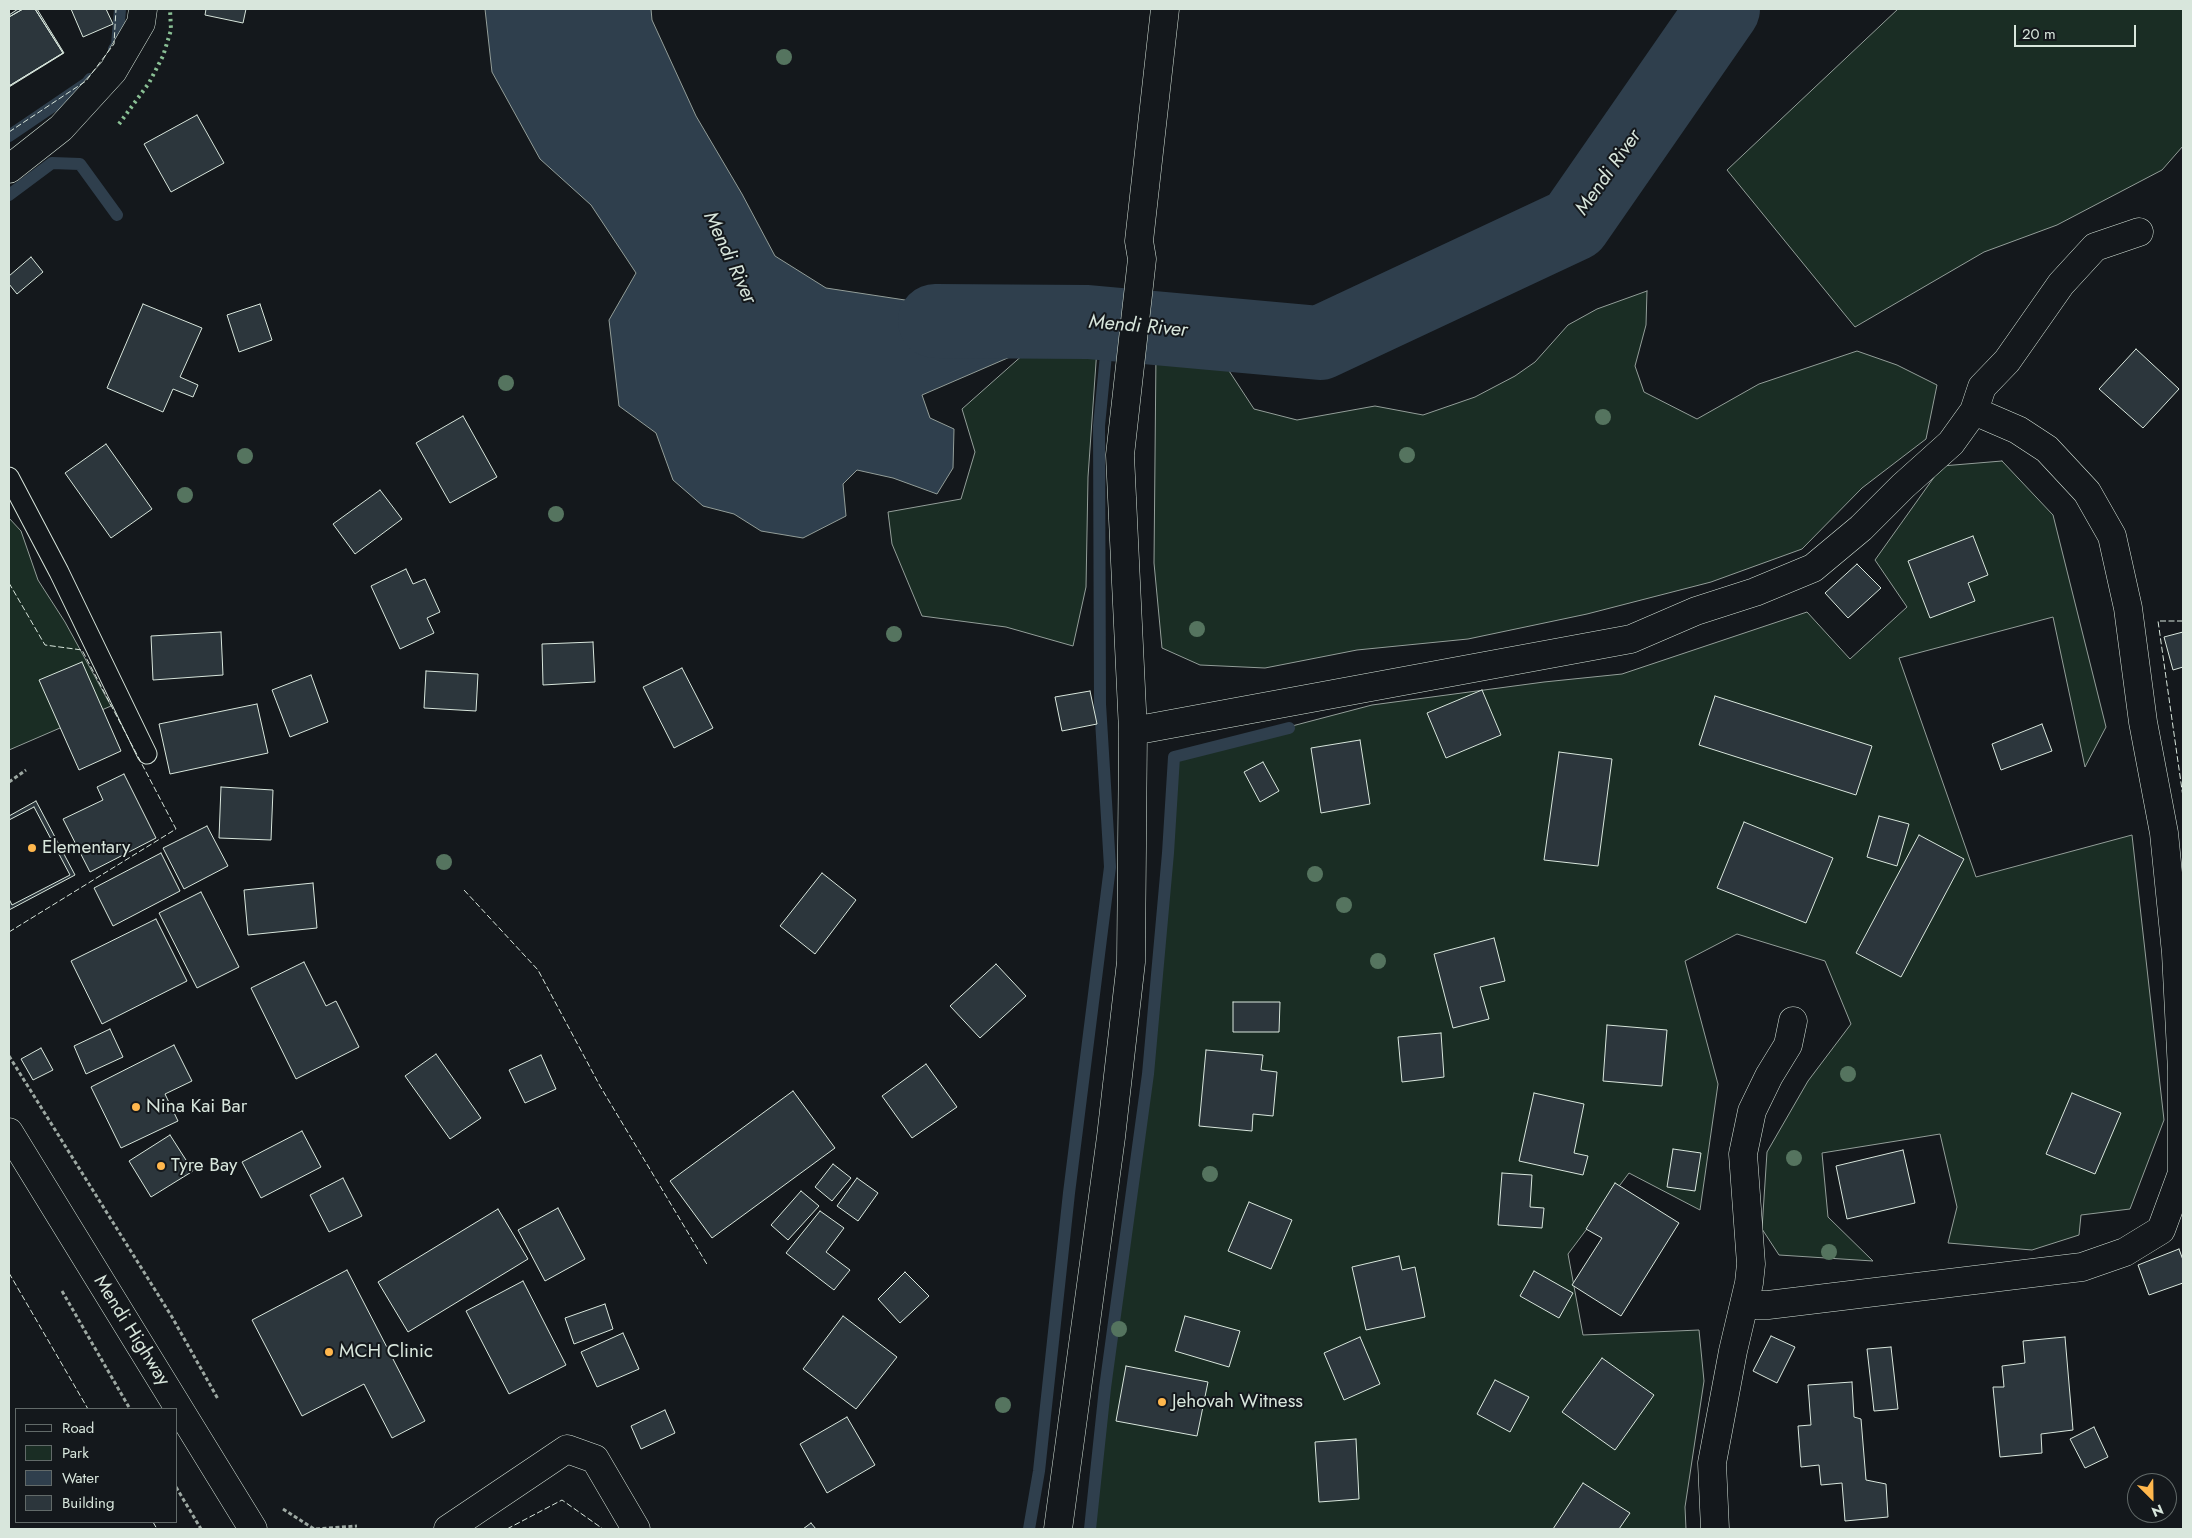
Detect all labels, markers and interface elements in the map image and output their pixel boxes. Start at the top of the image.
scale bar [2017,15,2140,47]
text: 20 m [2022,23,2056,45]
water label: Mendi River [1571,126,1647,220]
water label: Mendi River [697,208,761,308]
water label: Mendi River [1088,311,1188,343]
place label: Elementary [42,837,130,859]
marker: Elementary [26,842,38,854]
place label: Nina Kai Bar [146,1096,247,1118]
marker: Nina Kai Bar [130,1101,142,1113]
place label: Tyre Bay [171,1155,237,1177]
marker: Tyre Bay [155,1160,167,1172]
street label: Mendi Highway [88,1271,174,1391]
place label: MCH Clinic [339,1341,433,1363]
marker: MCH Clinic [323,1346,335,1358]
place label: Jehovah Witness [1172,1391,1303,1413]
marker: Jehovah Witness [1156,1396,1168,1408]
legend [15,1408,178,1523]
text: Road [62,1417,94,1439]
text: Park [62,1442,89,1464]
text: Water [62,1467,99,1489]
north arrow [2127,1473,2177,1523]
text: Building [62,1492,114,1514]
text: N [2148,1500,2166,1522]

